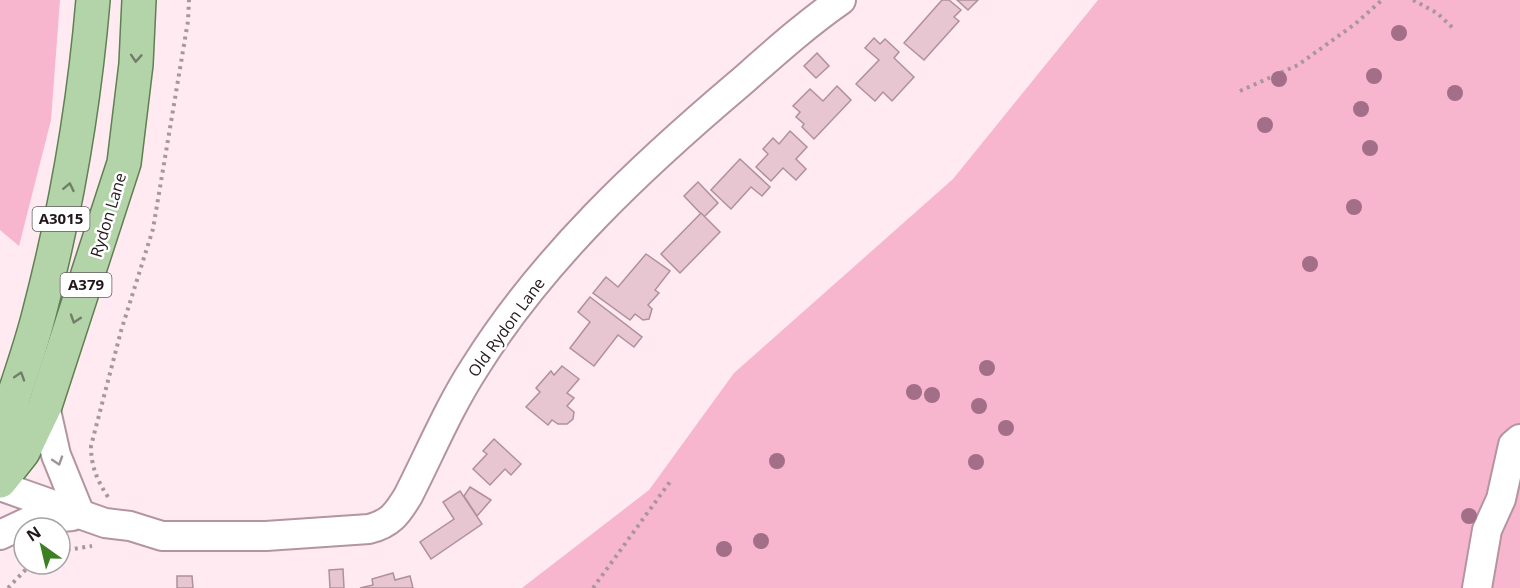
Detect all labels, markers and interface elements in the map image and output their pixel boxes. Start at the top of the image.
one-way arrow [130,54,143,63]
street label: Rydon Lane [85,170,131,260]
one-way arrow [61,183,74,193]
road number: A3015 [32,207,90,231]
road number: A379 [60,273,112,297]
street label: Old Rydon Lane [462,273,550,381]
one-way arrow [70,313,82,324]
one-way arrow [12,371,25,382]
one-way arrow [51,455,64,466]
north arrow [12,516,72,576]
text: N [22,521,45,546]

